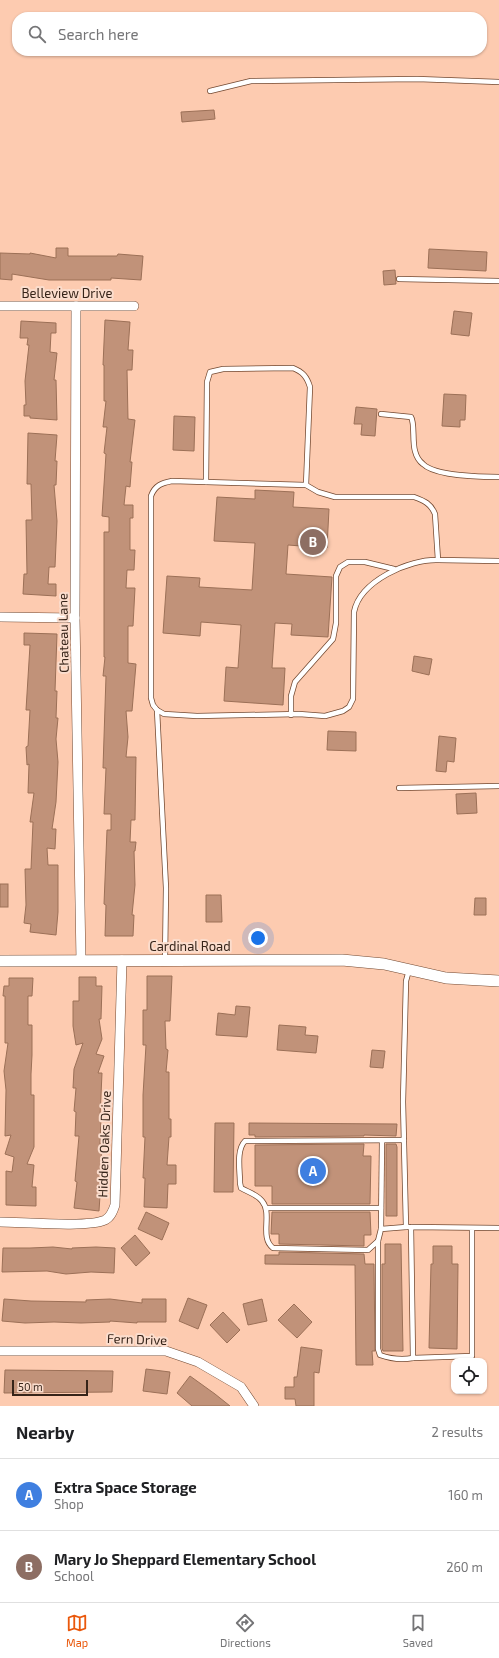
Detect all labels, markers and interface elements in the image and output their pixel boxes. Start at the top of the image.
search box [12,12,487,56]
icon: search [26,23,48,45]
text: Search here [58,25,139,43]
street label: Belleview Drive [21,285,113,301]
pin: B [300,527,326,557]
street label: Chateau Lane [54,593,72,673]
your location [248,928,268,948]
street label: Cardinal Road [149,938,231,954]
street label: Hidden Oaks Drive [94,1090,114,1198]
pin: A [300,1156,326,1186]
street label: Fern Drive [107,1330,167,1348]
map controls [451,1358,487,1394]
button: locate [451,1358,487,1394]
scale bar [12,1378,88,1397]
text: 50 m [18,1380,43,1393]
text: Nearby [16,1422,74,1442]
text: 2 results [431,1424,483,1440]
text: Extra Space Storage [54,1478,197,1496]
text: A [25,1487,33,1503]
text: 160 m [448,1487,483,1503]
text: Shop [54,1496,84,1512]
text: Mary Jo Sheppard Elementary School [54,1550,316,1568]
text: B [25,1559,33,1575]
text: 260 m [446,1559,483,1575]
text: School [54,1568,94,1584]
tab: Map [66,1612,88,1649]
tab: Directions [220,1612,271,1649]
tab: Saved [403,1612,433,1649]

